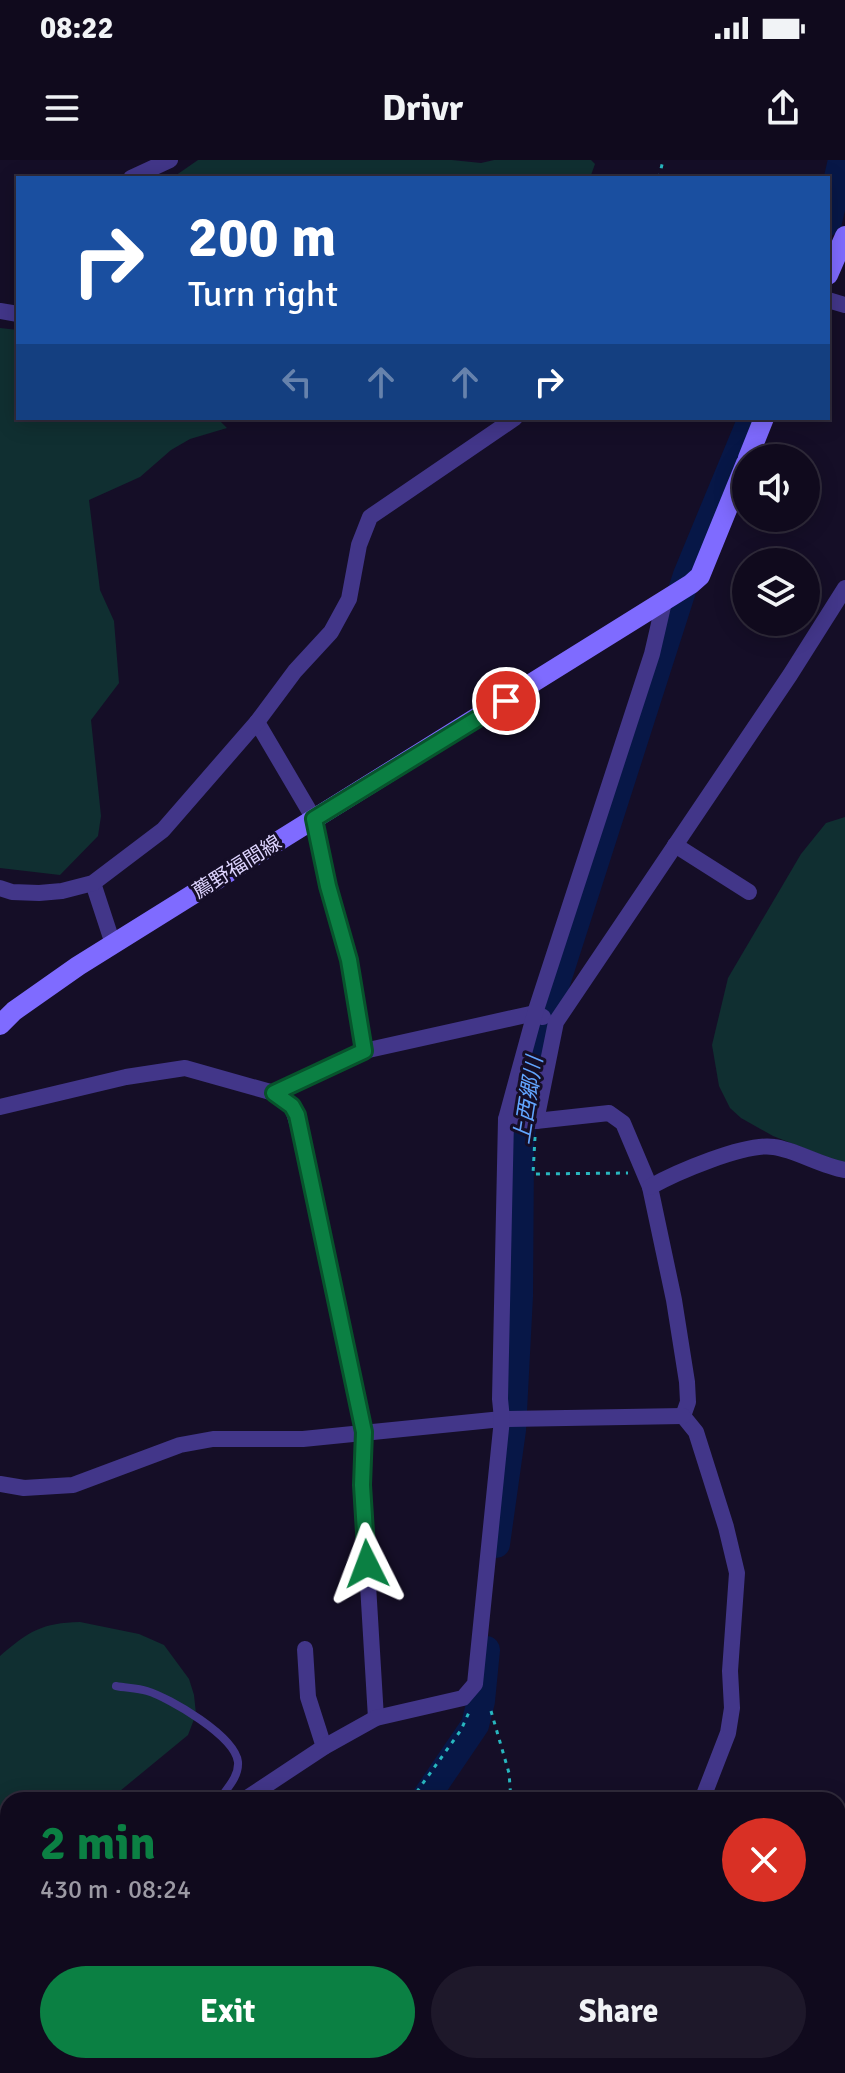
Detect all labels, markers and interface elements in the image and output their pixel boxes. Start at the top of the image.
text: 08:22 [40,10,114,47]
icon: menu [40,86,84,130]
text: Drivr [382,86,463,131]
icon: share [761,86,805,130]
text: 200 m [188,203,336,272]
icon: right [56,208,160,312]
text: Turn right [188,272,338,317]
icon: left [275,360,319,404]
icon: ahead [359,360,403,404]
icon: ahead [443,360,487,404]
icon: right [527,360,571,404]
map controls [732,444,820,636]
button: sound [732,444,820,532]
button: layers [732,548,820,636]
pin [472,667,540,735]
icon: arrive [484,679,528,723]
street label: 薦野福間線 [188,830,286,904]
water label: 上西郷川 [508,1052,549,1146]
position arrow [325,1522,409,1606]
text: 2 min [40,1814,156,1873]
button: close [722,1818,806,1902]
text: 430 m · 08:24 [40,1874,191,1906]
button: Exit [40,1966,415,2058]
button: Share [431,1966,806,2058]

